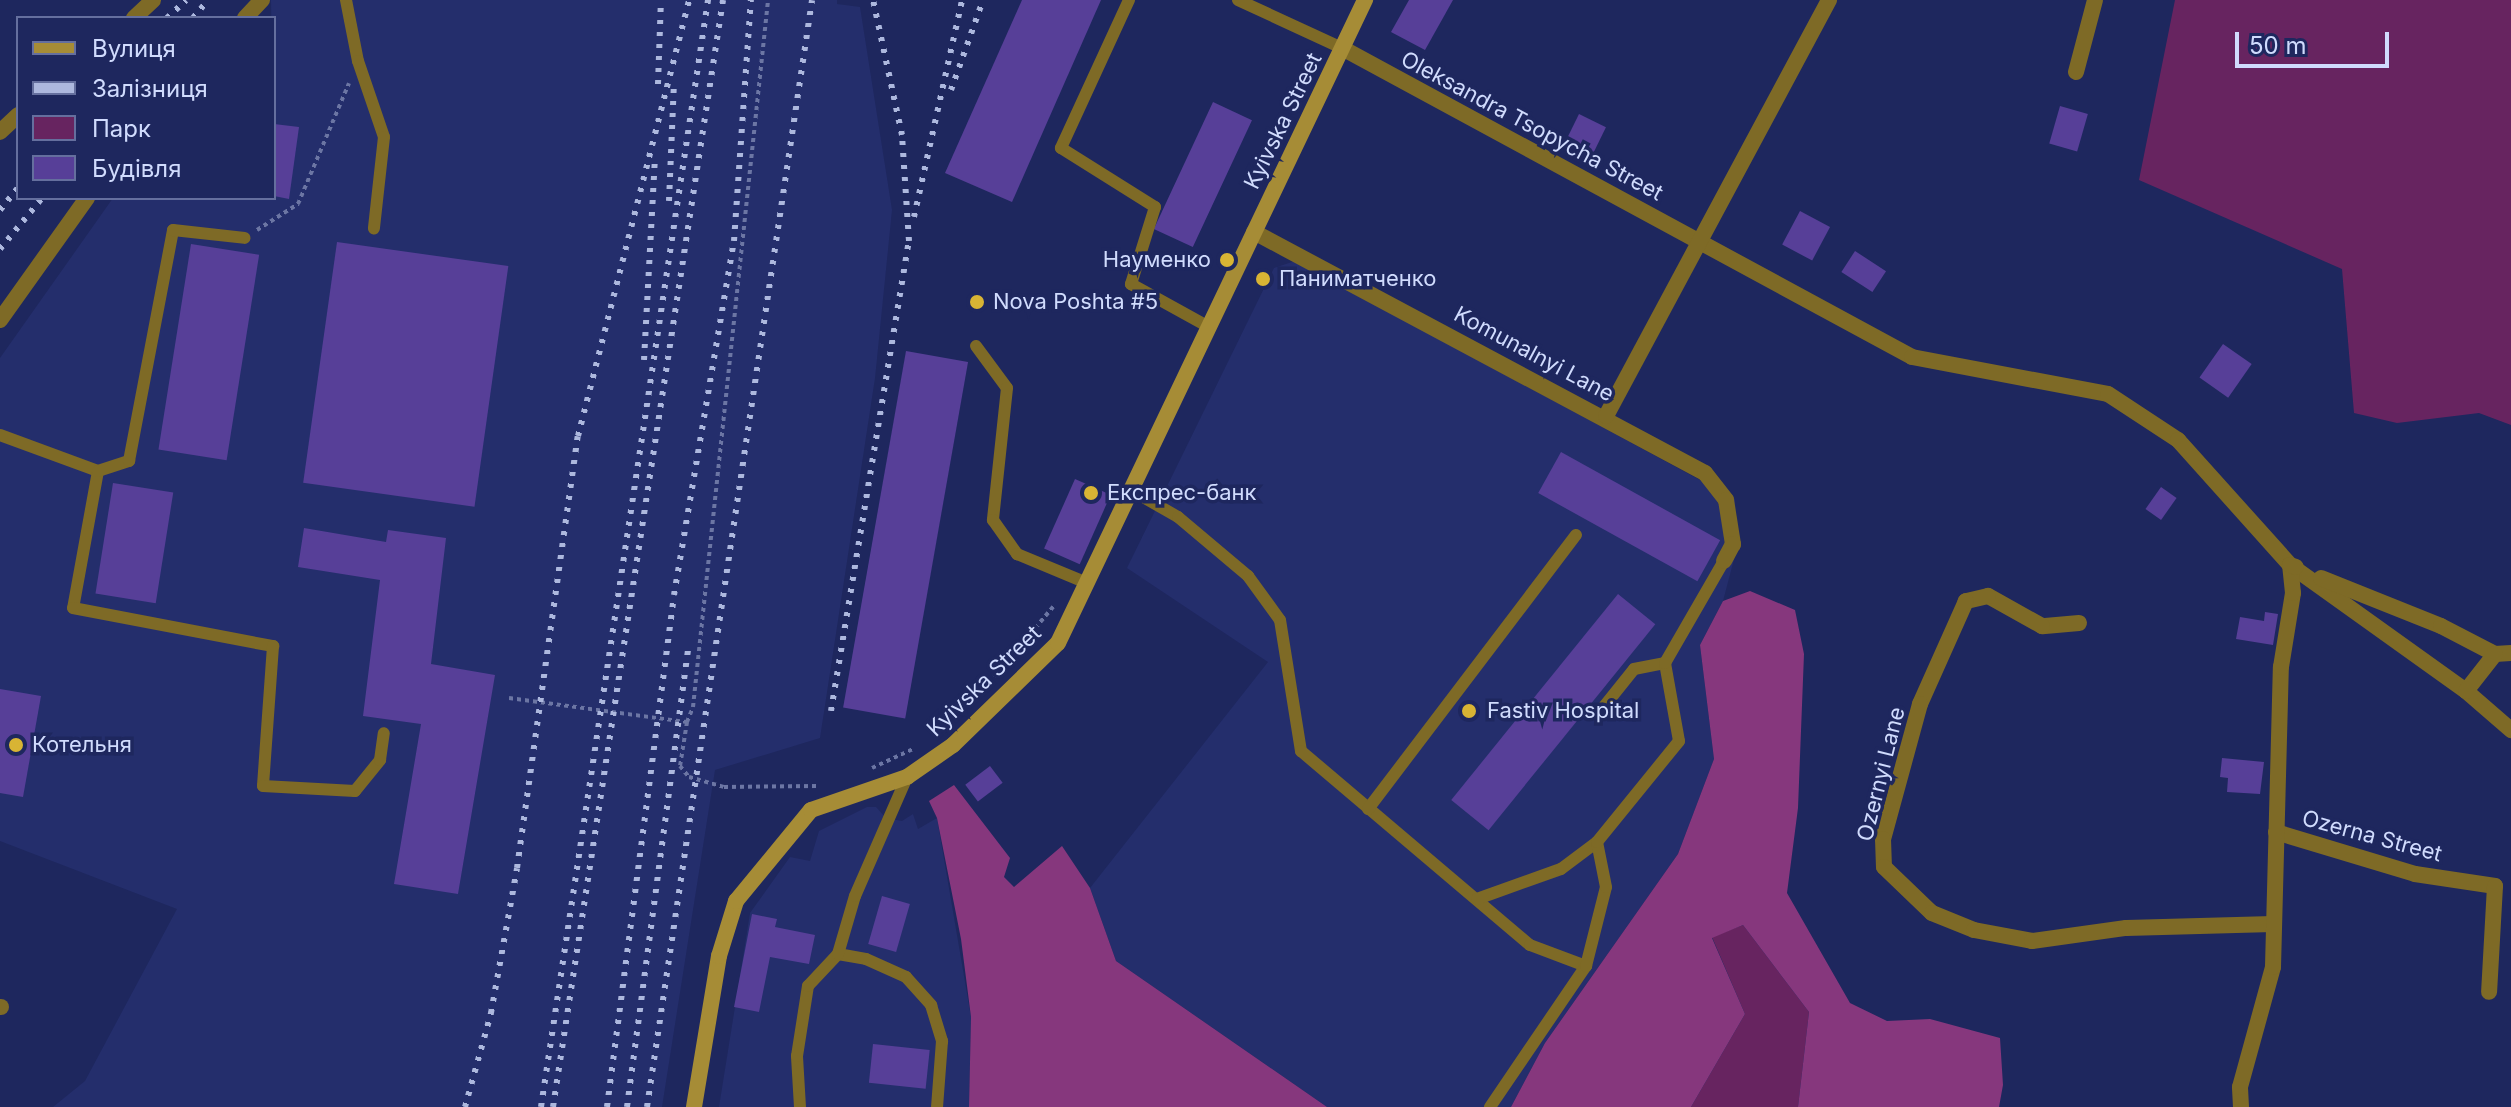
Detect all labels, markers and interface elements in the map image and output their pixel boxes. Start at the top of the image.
legend [16,16,276,200]
scale bar [2239,16,2393,66]
text: 50 m [2249,31,2307,60]
text: Вулиця [92,34,176,63]
street label: Oleksandra Tsopycha Street [1397,46,1667,206]
street label: Kyivska Street [1239,49,1327,193]
text: Залізниця [92,74,208,103]
text: Парк [92,114,151,143]
text: Будівля [92,154,181,183]
place label: Науменко [1103,247,1211,273]
marker: Науменко [1218,251,1236,269]
place label: Паниматченко [1279,266,1436,292]
marker: Паниматченко [1254,270,1272,288]
place label: Nova Poshta #5 [993,289,1158,315]
marker: Nova Poshta #5 [968,293,986,311]
street label: Komunalnyi Lane [1450,301,1618,407]
place label: Експрес-банк [1107,480,1256,506]
marker: Експрес-банк [1082,484,1100,502]
street label: Kyivska Street [922,620,1046,742]
place label: Fastiv Hospital [1487,698,1639,724]
marker: Fastiv Hospital [1458,700,1480,722]
street label: Ozernyi Lane [1852,704,1910,844]
place label: Котельня [32,732,132,758]
marker: Котельня [7,736,25,754]
street label: Ozerna Street [2299,805,2445,867]

